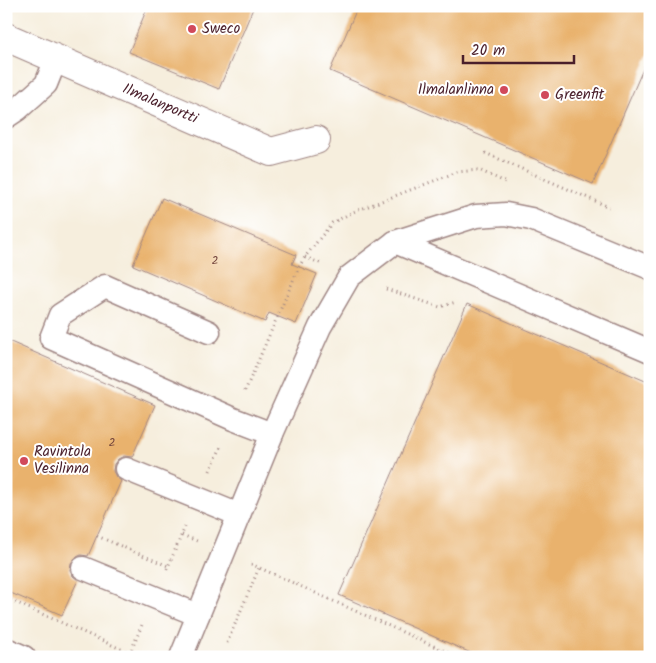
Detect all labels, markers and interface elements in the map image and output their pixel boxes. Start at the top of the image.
place label: Sweco [202,17,240,41]
marker: Sweco [186,23,198,35]
scale bar [463,32,575,64]
text: 20 m [471,39,505,63]
street label: Ilmalanportti [118,77,203,131]
place label: Ilmalanlinna [418,78,494,102]
place label: Greenfit [555,83,605,107]
marker: Ilmalanlinna [498,84,510,96]
marker: Greenfit [539,89,551,101]
house number: 2 [212,251,219,270]
house number: 2 [109,433,116,452]
place label: Ravintola Vesilinna [34,440,91,481]
marker: Ravintola Vesilinna [18,455,30,467]

